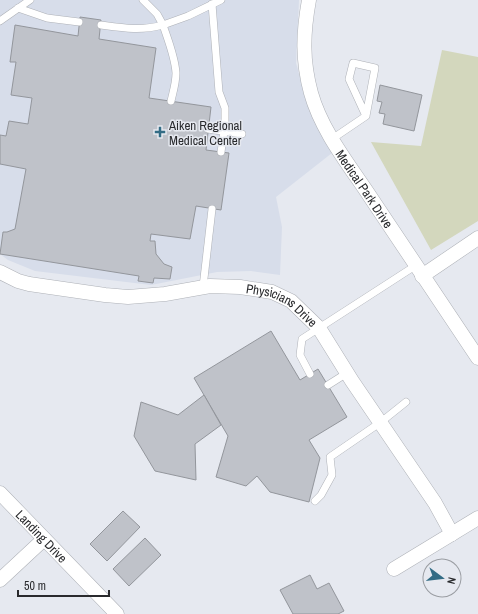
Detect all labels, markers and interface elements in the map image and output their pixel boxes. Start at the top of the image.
place label: Aiken Regional Medical Center [168,117,242,149]
marker: Aiken Regional Medical Center [154,126,166,138]
street label: Medical Park Drive [332,147,397,232]
street label: Physicians Drive [245,280,321,331]
street label: Landing Drive [12,506,71,567]
north arrow [422,558,462,598]
scale bar [18,572,109,598]
text: N [444,576,459,586]
text: 50 m [24,578,46,594]

